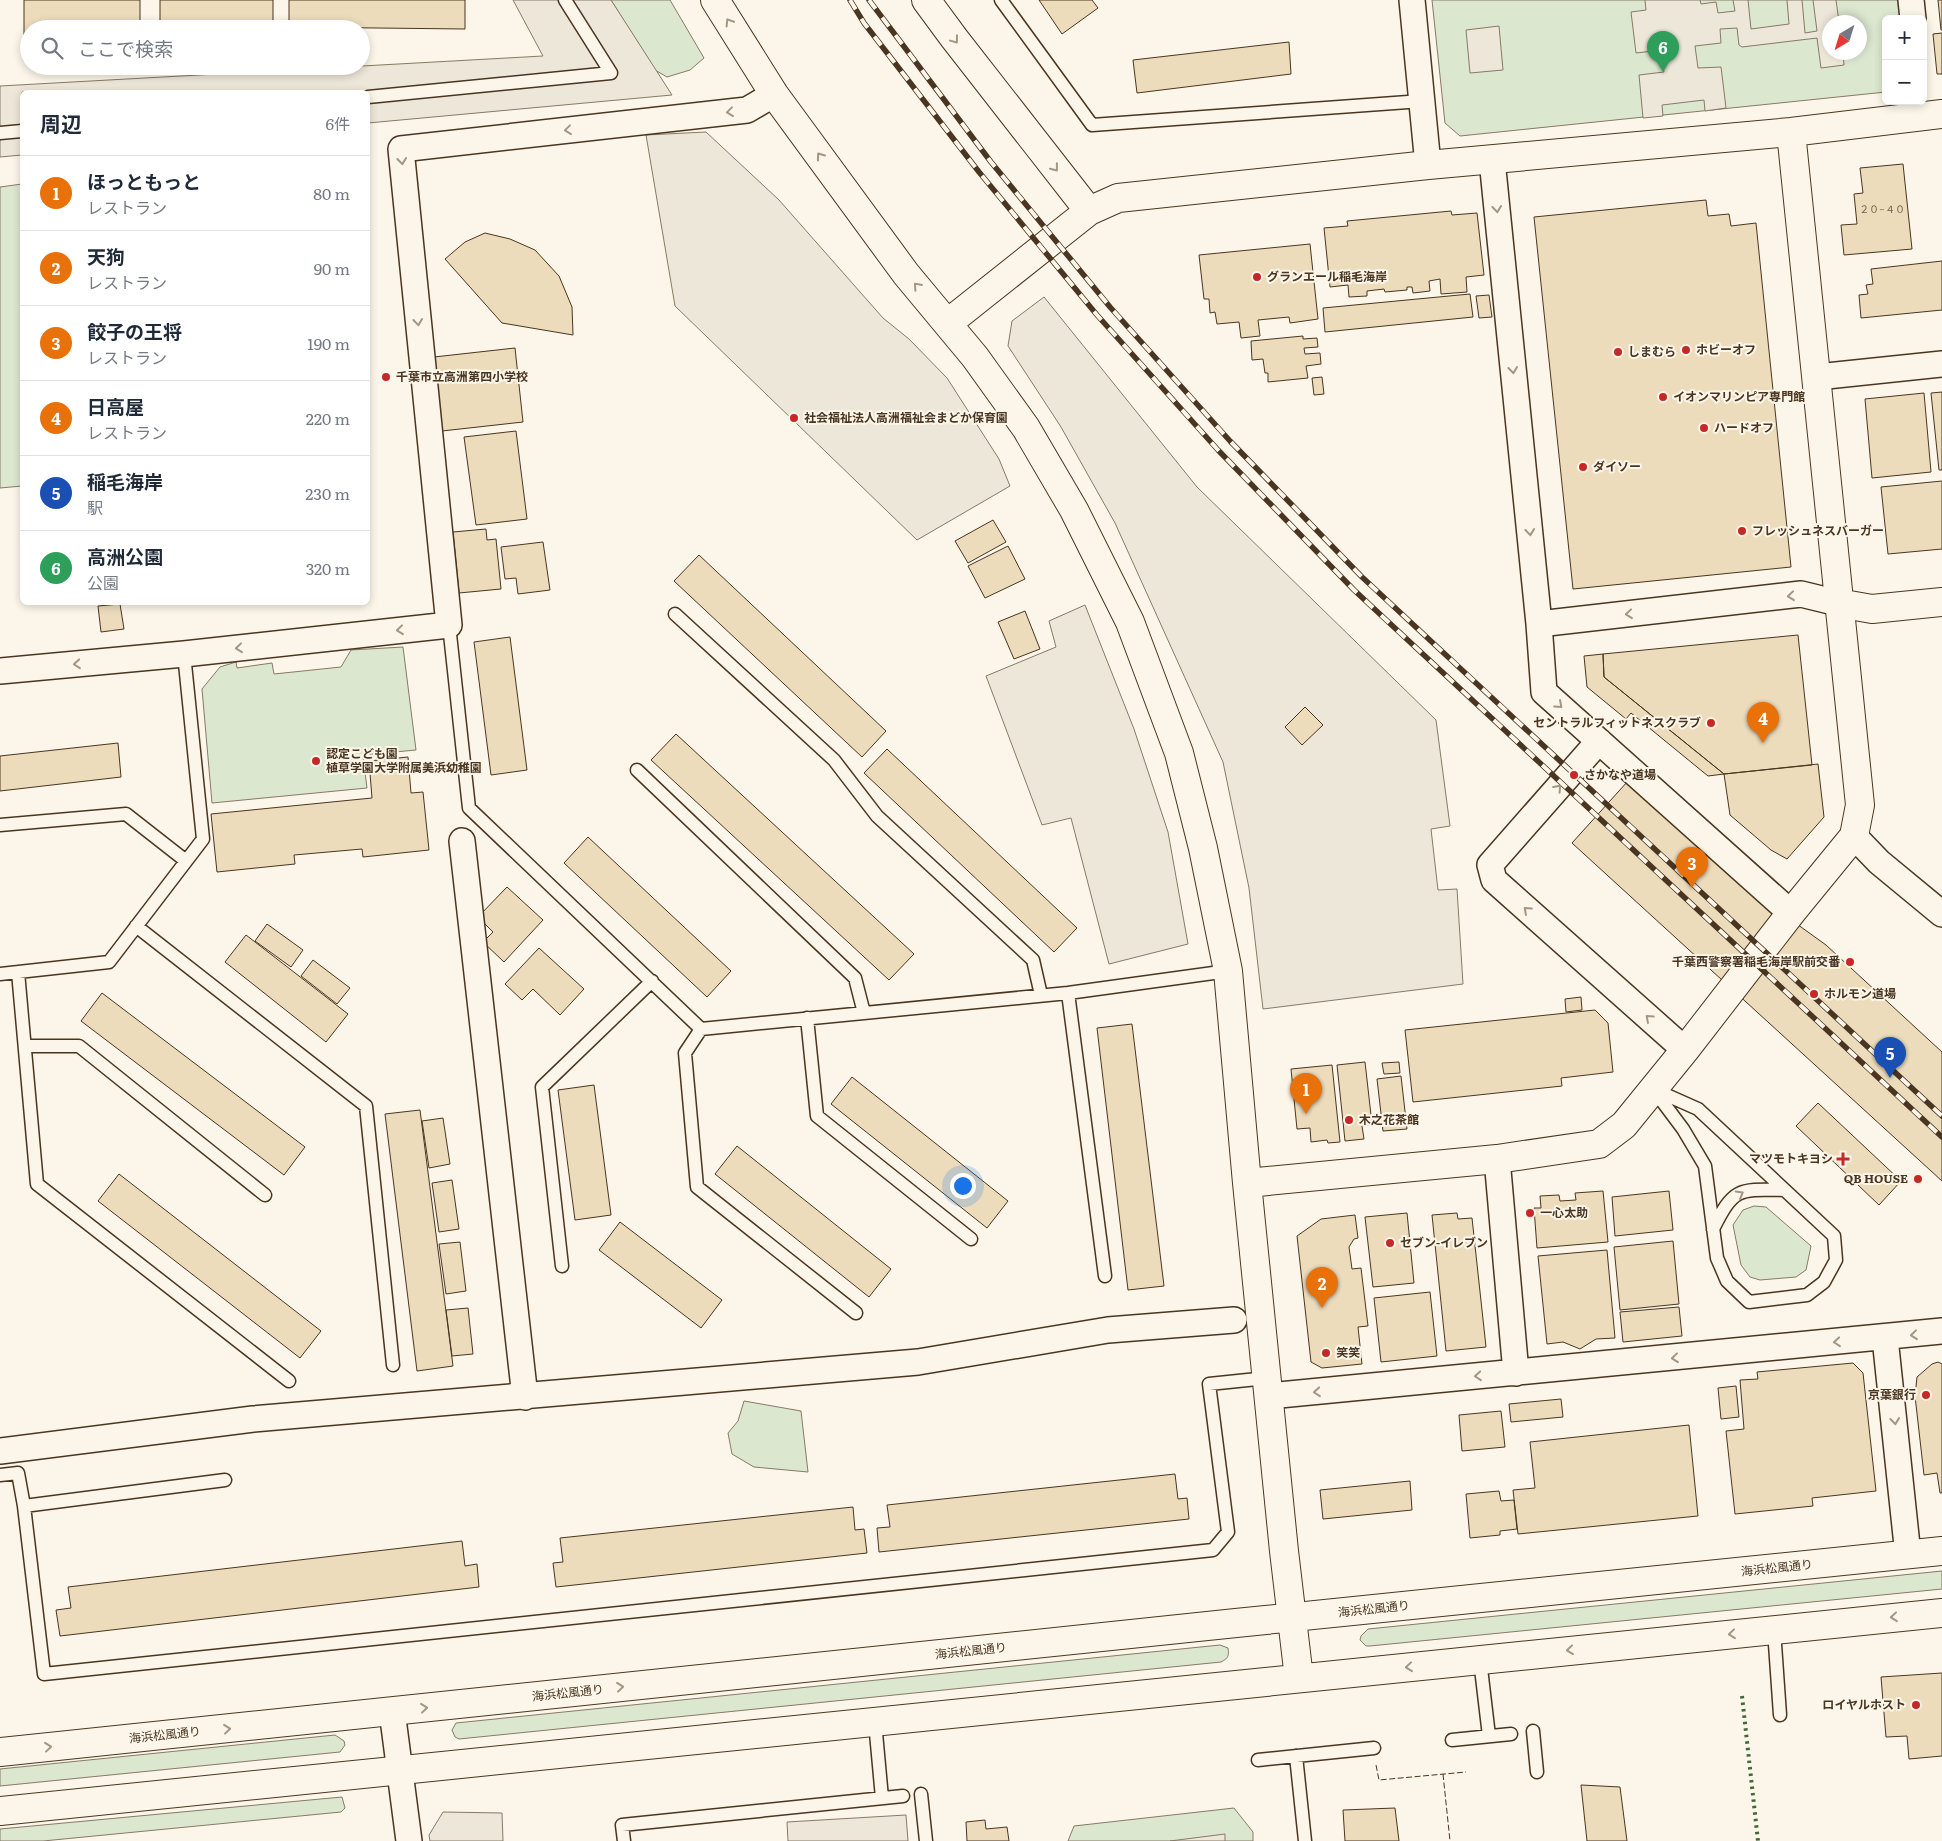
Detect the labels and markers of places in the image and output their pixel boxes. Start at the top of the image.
pin: 6 [1647,31,1679,72]
place label: グランエール稲毛海岸 [1267,267,1387,285]
marker: グランエール稲毛海岸 [1251,271,1263,283]
place label: ホビーオフ [1696,340,1756,358]
place label: しまむら [1628,342,1676,360]
marker: ホビーオフ [1680,344,1692,356]
marker: しまむら [1612,346,1624,358]
place label: 千葉市立高洲第四小学校 [396,367,528,385]
marker: 千葉市立高洲第四小学校 [380,371,392,383]
place label: イオンマリンピア専門館 [1673,387,1805,405]
marker: イオンマリンピア専門館 [1657,391,1669,403]
place label: 社会福祉法人高洲福祉会まどか保育園 [804,408,1008,426]
marker: 社会福祉法人高洲福祉会まどか保育園 [788,412,800,424]
place label: ハードオフ [1714,418,1774,436]
marker: ハードオフ [1698,422,1710,434]
place label: ダイソー [1593,457,1641,475]
marker: ダイソー [1577,461,1589,473]
place label: フレッシュネスバーガー [1752,521,1884,539]
marker: フレッシュネスバーガー [1736,525,1748,537]
pin: 4 [1747,702,1779,743]
place label: セントラルフィットネスクラブ [1533,713,1701,731]
marker: セントラルフィットネスクラブ [1705,717,1717,729]
place label: 認定こども園 植草学園大学附属美浜幼稚園 [326,744,482,776]
marker: 認定こども園 植草学園大学附属美浜幼稚園 [310,755,322,767]
place label: さかなや道場 [1584,765,1656,783]
marker: さかなや道場 [1568,769,1580,781]
pin: 3 [1676,847,1708,888]
place label: 千葉西警察署稲毛海岸駅前交番 [1672,952,1841,970]
marker: 千葉西警察署稲毛海岸駅前交番 [1844,956,1856,968]
place label: ホルモン道場 [1824,984,1896,1002]
marker: ホルモン道場 [1808,988,1820,1000]
pin: 5 [1874,1037,1906,1078]
pin: 1 [1290,1073,1322,1114]
place label: 木之花茶館 [1359,1110,1419,1128]
marker: 木之花茶館 [1343,1114,1355,1126]
place label: マツモトキヨシ [1749,1149,1833,1167]
marker: マツモトキヨシ [1837,1153,1849,1165]
place label: QB HOUSE [1844,1169,1908,1187]
marker: QB HOUSE [1912,1173,1924,1185]
place label: 一心太助 [1540,1203,1588,1221]
marker: 一心太助 [1524,1207,1536,1219]
place label: セブン-イレブン [1400,1233,1488,1251]
marker: セブン-イレブン [1384,1237,1396,1249]
pin: 2 [1306,1267,1338,1308]
place label: 笑笑 [1336,1343,1360,1361]
marker: 笑笑 [1320,1347,1332,1359]
place label: 京葉銀行 [1868,1385,1916,1403]
marker: 京葉銀行 [1920,1389,1932,1401]
place label: ロイヤルホスト [1822,1695,1906,1713]
marker: ロイヤルホスト [1910,1699,1922,1711]

